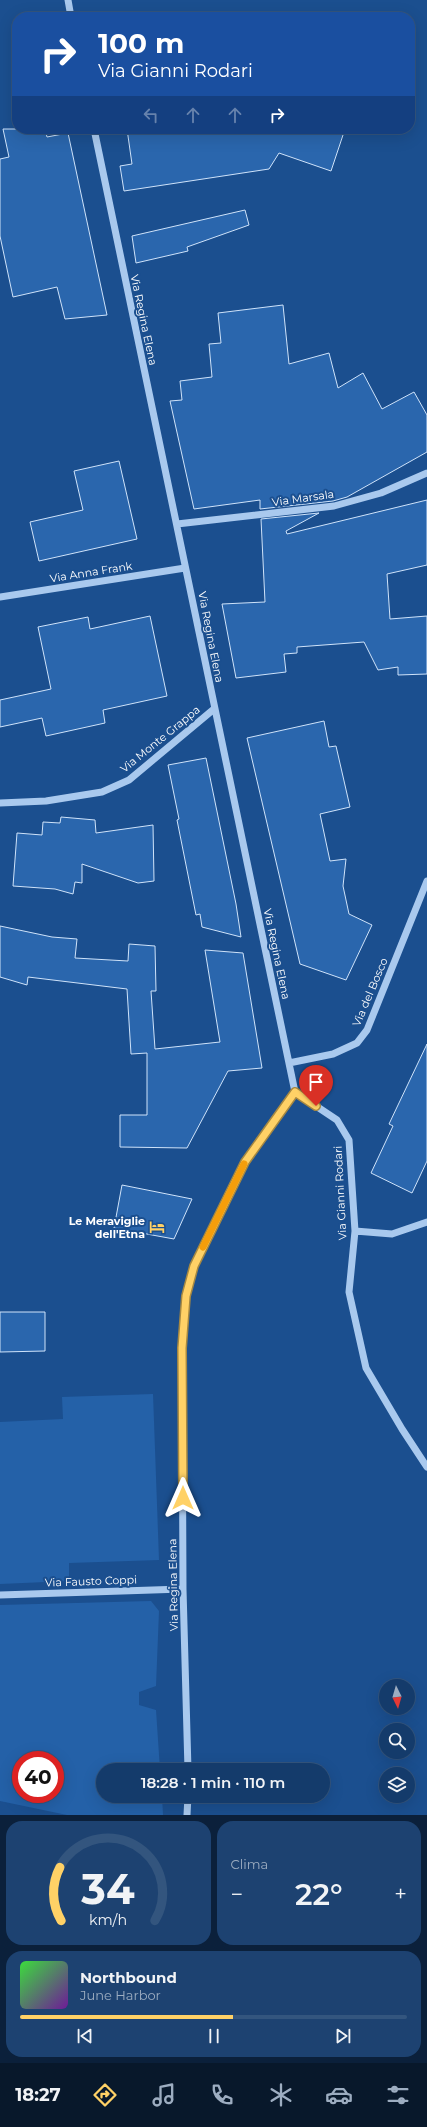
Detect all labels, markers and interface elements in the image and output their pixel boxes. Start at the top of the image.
text: 100 m [98,26,184,60]
icon: right [32,28,84,80]
text: Via Gianni Rodari [98,60,253,82]
icon: left [140,104,162,126]
icon: ahead [182,104,204,126]
icon: ahead [224,104,246,126]
icon: right [266,104,288,126]
street label: Via Regina Elena [128,273,160,367]
street label: Via Marsala [271,487,335,509]
street label: Via Anna Frank [49,559,134,585]
street label: Via Regina Elena [195,590,227,684]
street label: Via Monte Grappa [117,702,203,776]
street label: Via Regina Elena [261,907,293,1001]
street label: Via del Bosco [349,955,391,1028]
pin [299,1065,333,1106]
icon: arrive [305,1071,327,1093]
street label: Via Gianni Rodari [331,1145,349,1241]
place label: Le Meraviglie dell'Etna [69,1214,145,1241]
hotel icon: Le Meraviglie dell'Etna [148,1218,166,1236]
position arrow [162,1477,204,1519]
street label: Via Regina Elena [165,1539,181,1631]
street label: Via Fausto Coppi [45,1572,137,1590]
north arrow [379,1679,415,1715]
map controls [379,1679,415,1803]
button: search [379,1723,415,1759]
speed limit sign: 40 [12,1751,64,1803]
button: layers [379,1767,415,1803]
text: 18:28 · 1 min · 110 m [141,1773,285,1792]
text: Clima [231,1856,268,1872]
text: 34 [81,1864,135,1914]
text: 22° [295,1876,343,1913]
text: − [231,1881,243,1908]
text: + [394,1881,407,1908]
text: km/h [89,1911,127,1929]
text: Northbound [80,1968,177,1987]
text: June Harbor [80,1987,161,2003]
icon: previous [74,2025,96,2047]
icon: pause [203,2025,225,2047]
icon: next [332,2025,354,2047]
icon: directions [91,2081,119,2109]
icon: music [150,2081,178,2109]
icon: phone [208,2081,236,2109]
icon: climate [267,2081,295,2109]
icon: car [325,2081,353,2109]
icon: filters [384,2081,412,2109]
text: 18:27 [15,2084,61,2106]

